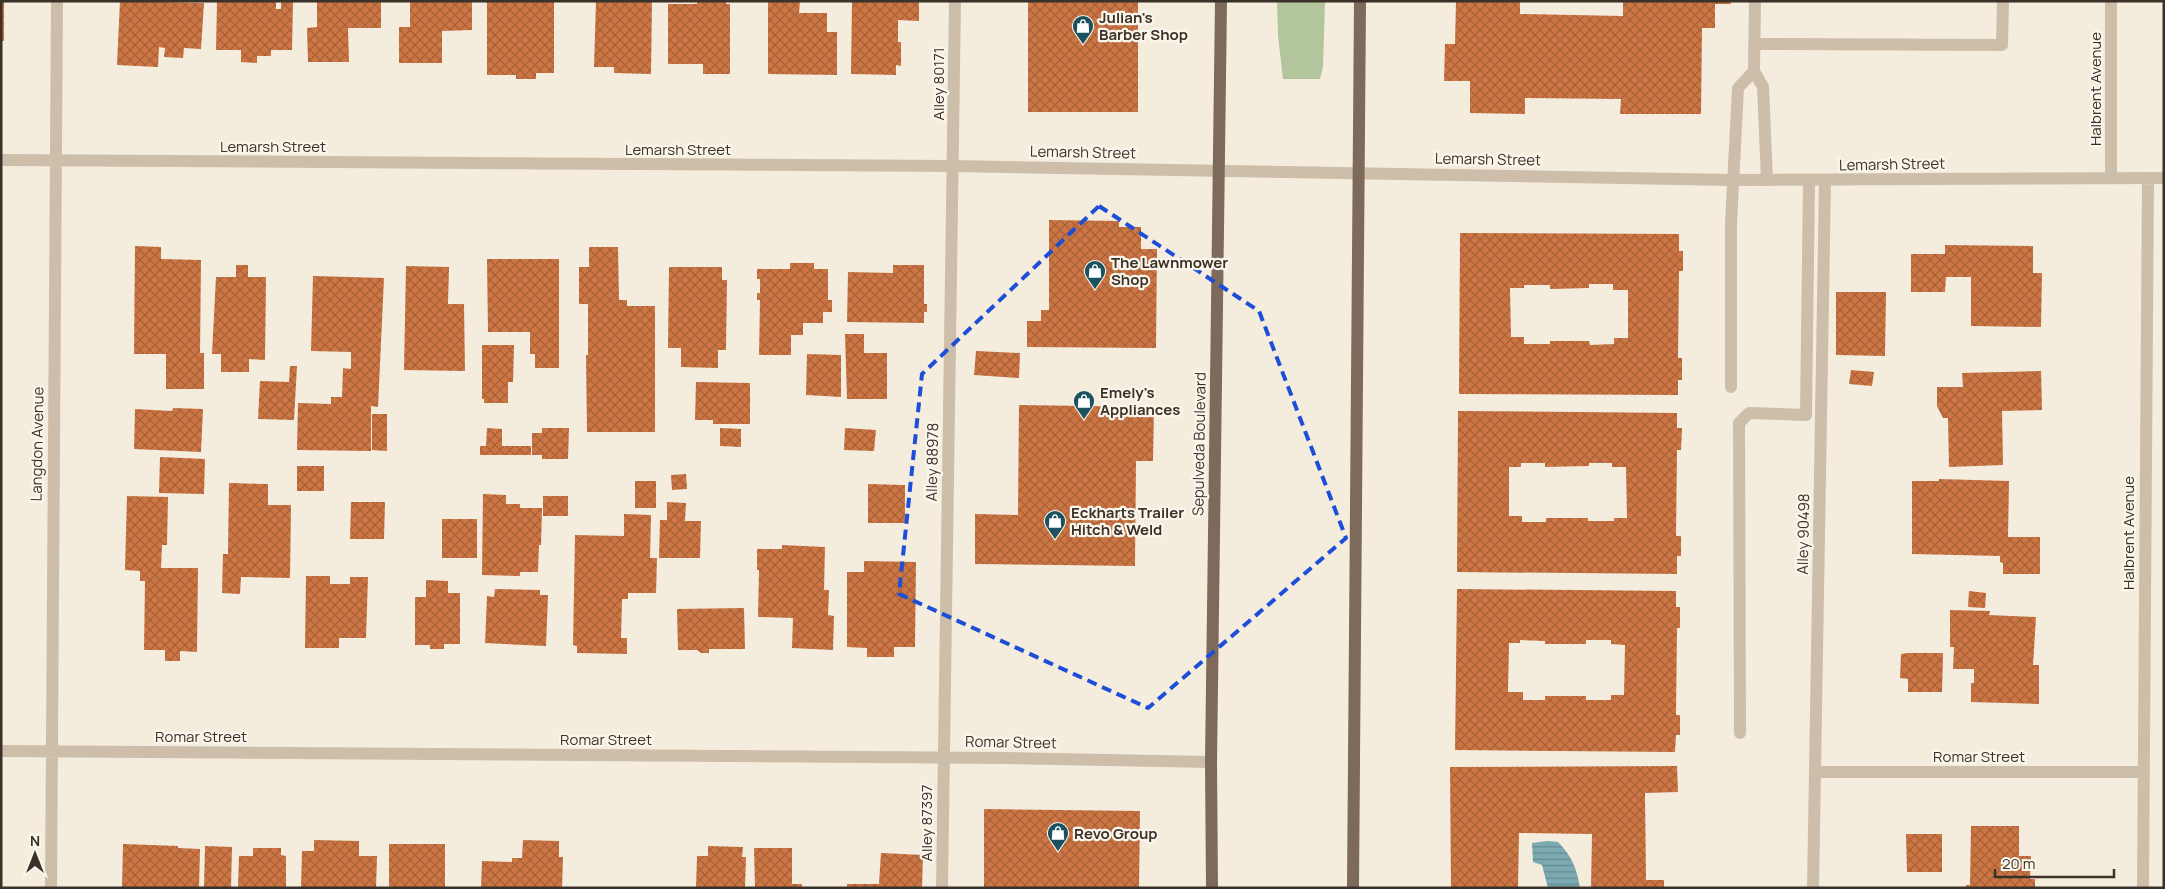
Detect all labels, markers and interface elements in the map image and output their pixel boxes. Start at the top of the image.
place label: Julian's Barber Shop [1099,7,1188,45]
shop icon: Julian's Barber Shop [1071,14,1095,45]
street label: Halbrent Avenue [2085,32,2106,146]
street label: Alley 80171 [928,47,949,121]
street label: Lemarsh Street [220,136,326,157]
street label: Lemarsh Street [625,139,731,160]
street label: Lemarsh Street [1030,141,1136,163]
street label: Lemarsh Street [1435,148,1541,170]
street label: Lemarsh Street [1839,153,1945,175]
place label: The Lawnmower Shop [1111,252,1228,290]
shop icon: The Lawnmower Shop [1083,259,1107,290]
street label: Sepulveda Boulevard [1187,372,1211,516]
place label: Emely's Appliances [1100,382,1180,420]
street label: Langdon Avenue [25,386,49,502]
shop icon: Emely's Appliances [1072,389,1096,420]
street label: Alley 88978 [921,422,943,502]
street label: Halbrent Avenue [2118,476,2139,590]
street label: Alley 90498 [1792,493,1814,575]
place label: Eckharts Trailer Hitch & Weld [1071,502,1184,540]
shop icon: Eckharts Trailer Hitch & Weld [1043,509,1067,540]
street label: Romar Street [155,726,247,747]
street label: Romar Street [560,729,652,750]
street label: Romar Street [965,731,1057,753]
street label: Romar Street [1933,746,2025,767]
street label: Alley 87397 [916,784,937,862]
shop icon: Revo Group [1046,821,1070,852]
place label: Revo Group [1074,823,1158,844]
north arrow [10,829,60,879]
text: N [30,831,40,850]
scale bar [1995,846,2114,878]
text: 20 m [2002,853,2035,874]

